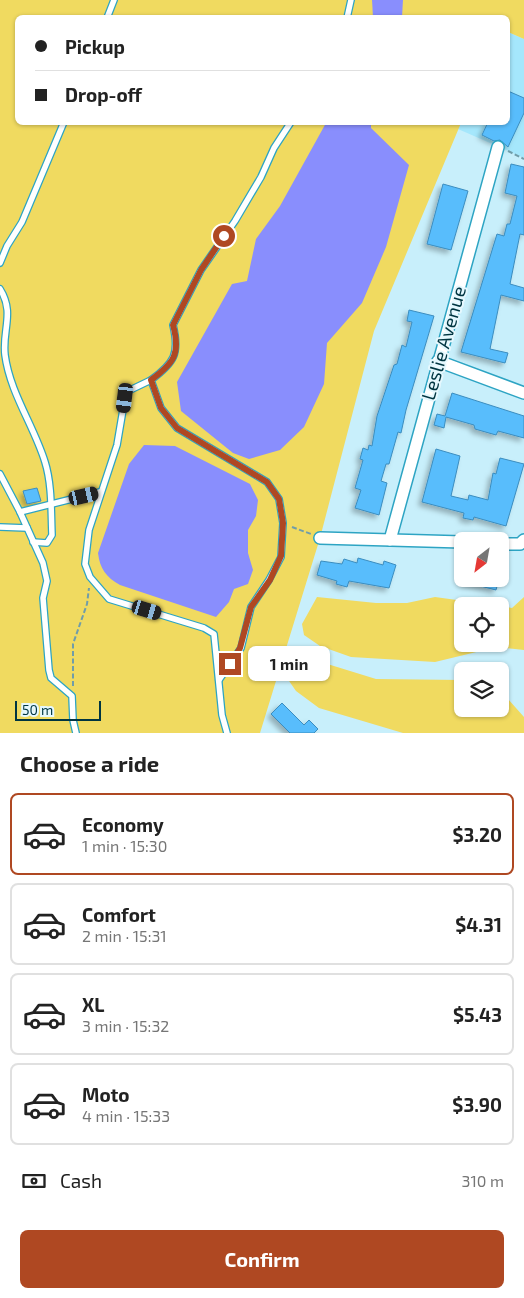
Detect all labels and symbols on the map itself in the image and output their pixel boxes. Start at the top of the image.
route start [213,225,235,247]
street label: Leslie Avenue [416,283,470,403]
car [115,382,134,414]
car [67,485,100,507]
north arrow [454,532,509,588]
car [130,598,163,622]
callout: 1 min [248,646,330,682]
route end [219,653,241,675]
scale bar [15,698,101,721]

